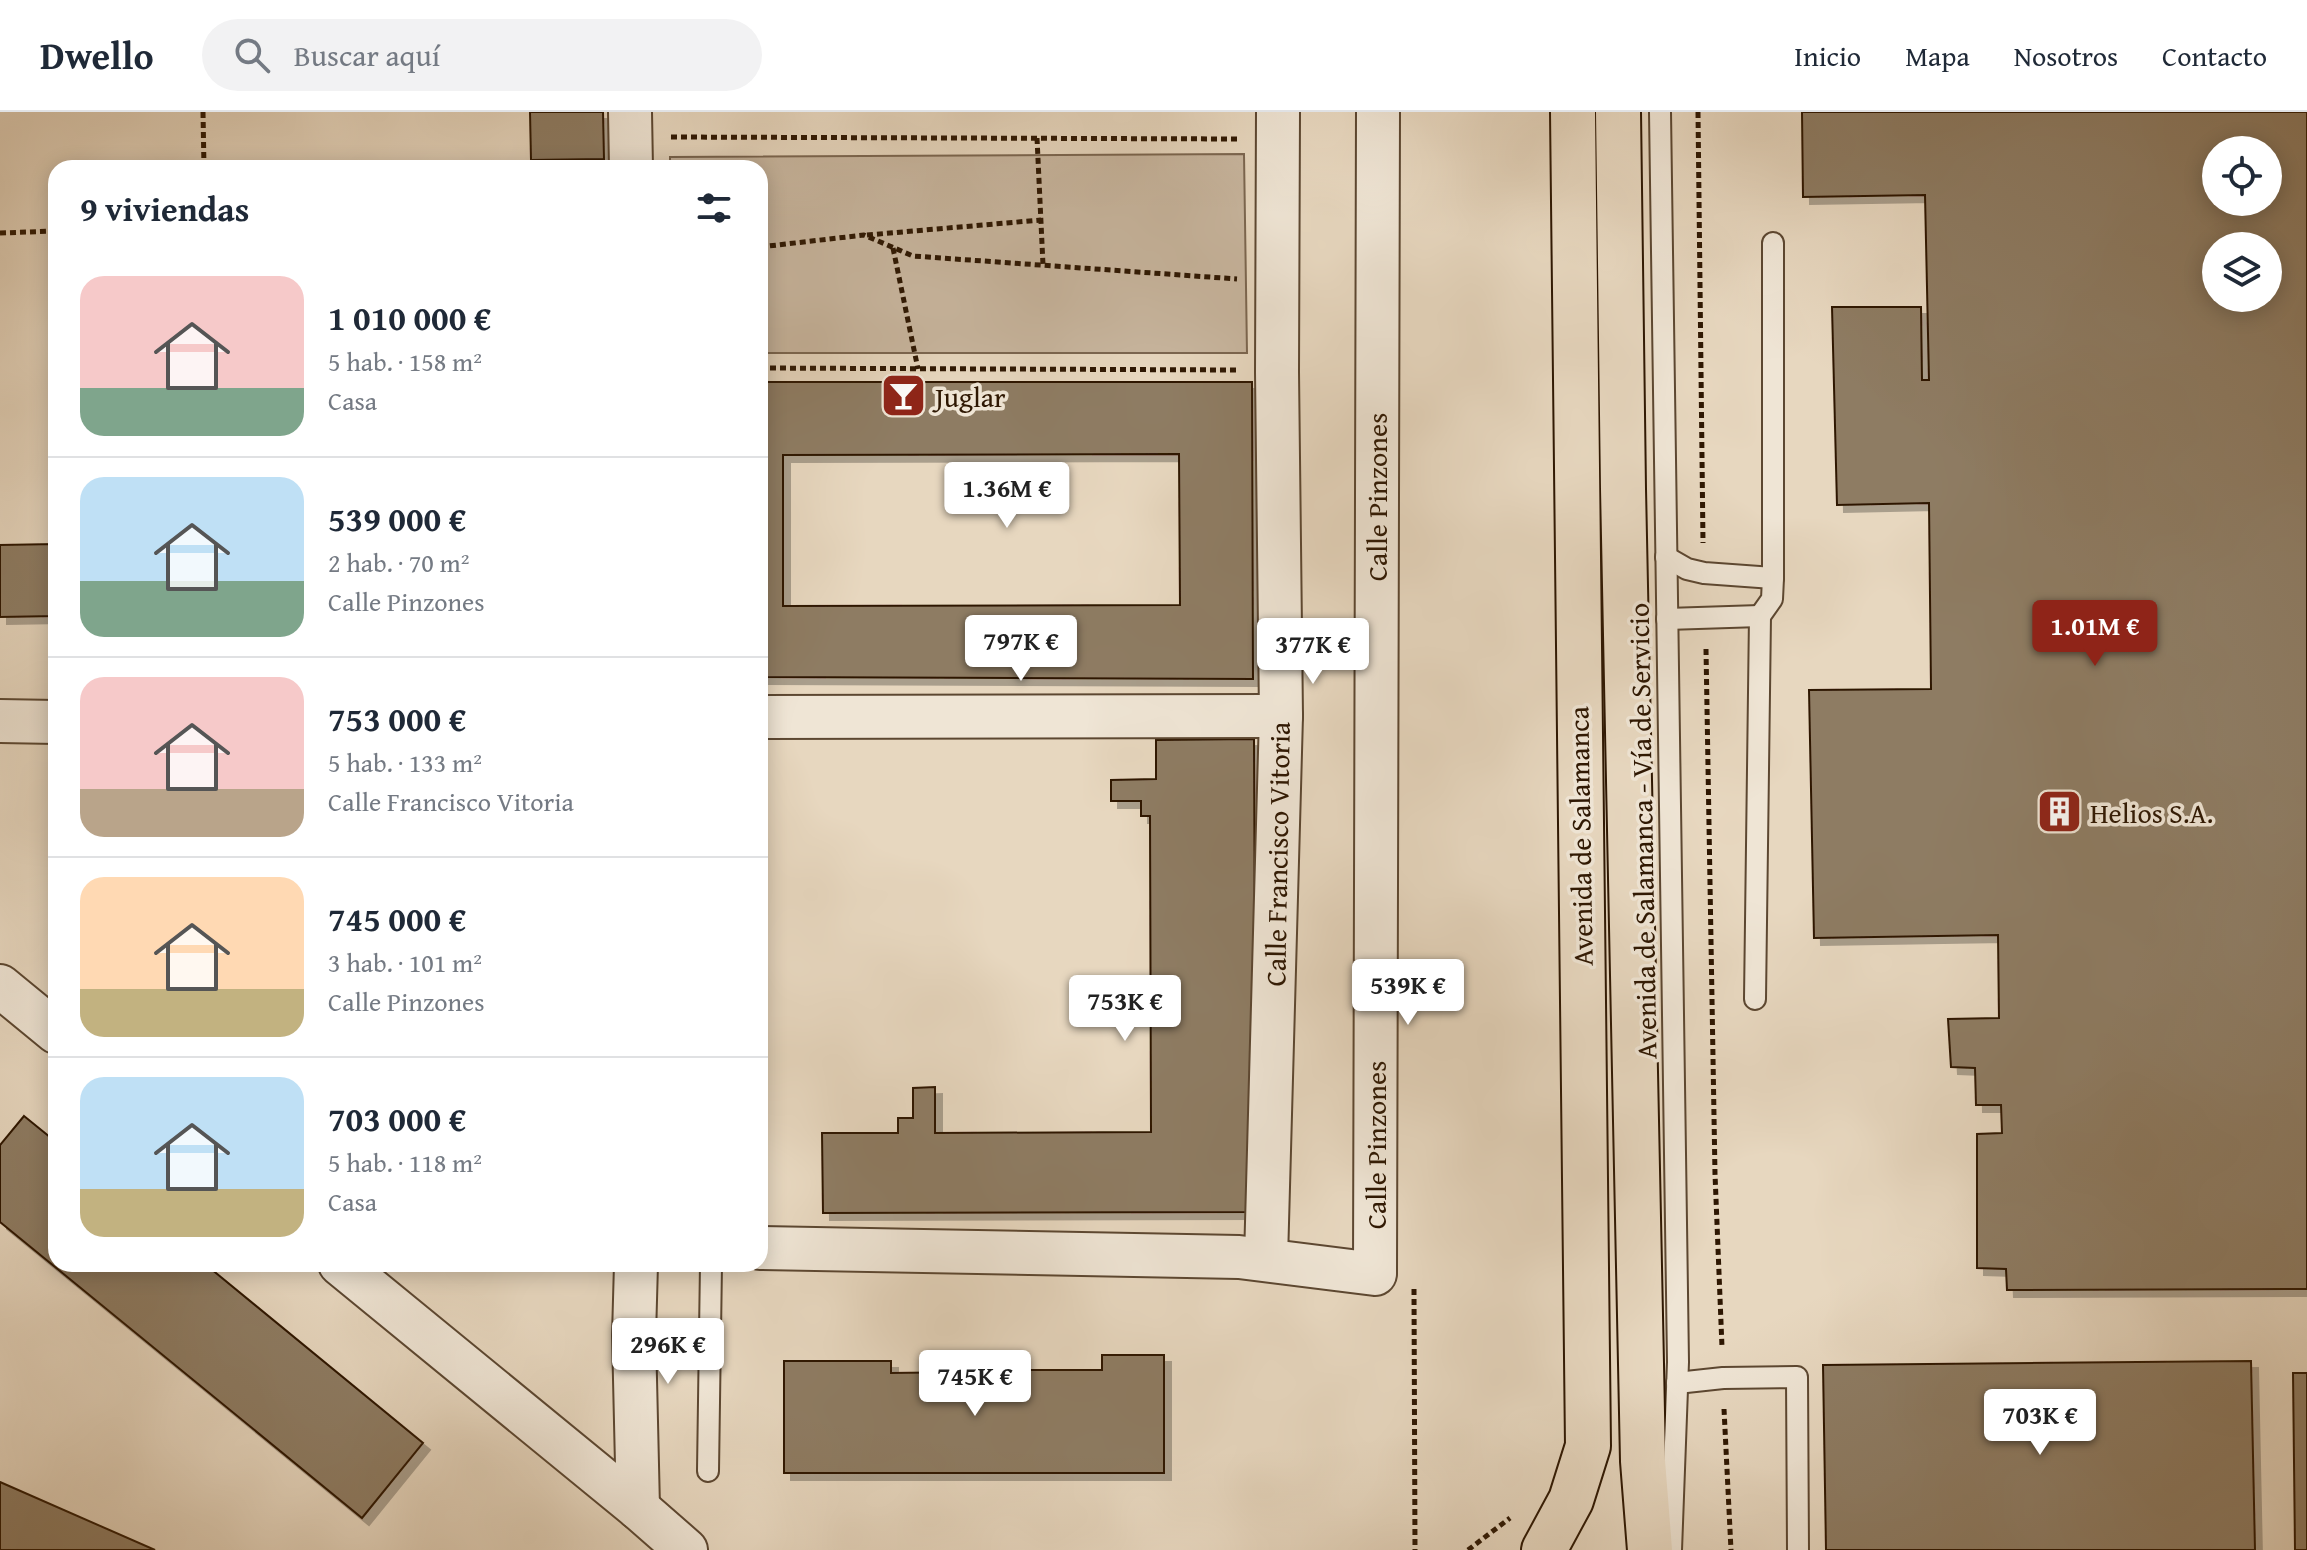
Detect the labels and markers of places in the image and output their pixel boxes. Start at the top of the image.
bar icon: Juglar [880,372,928,420]
place label: Juglar [932,376,1006,417]
pin: 1.36M € [933,462,1081,530]
pin: 1.01M € [2021,600,2169,668]
pin: 797K € [956,615,1086,683]
pin: 377K € [1248,618,1378,686]
building icon: Helios S.A. [2035,788,2083,836]
place label: Helios S.A. [2090,792,2213,833]
pin: 539K € [1343,959,1473,1027]
pin: 753K € [1060,975,1190,1043]
pin: 296K € [603,1318,733,1386]
pin: 745K € [910,1350,1040,1418]
pin: 703K € [1975,1389,2105,1457]

